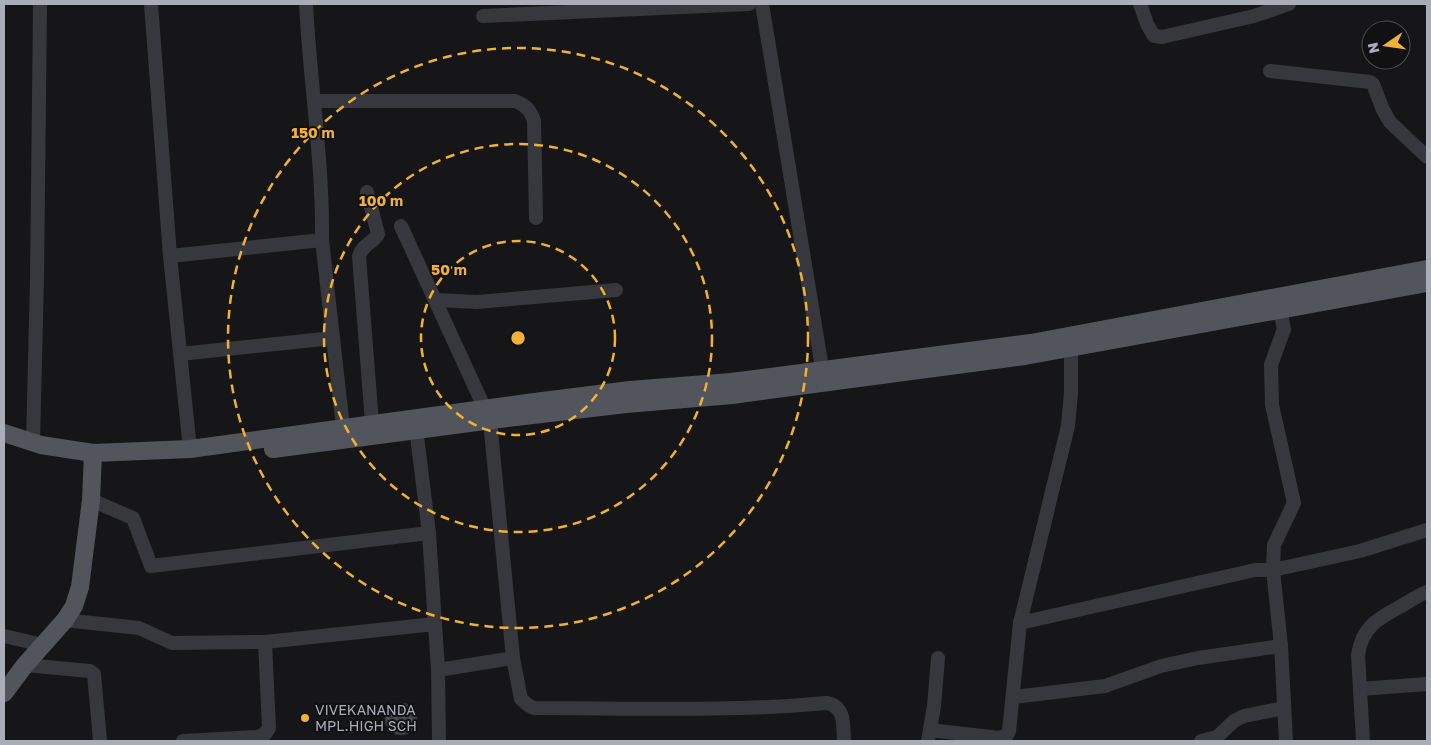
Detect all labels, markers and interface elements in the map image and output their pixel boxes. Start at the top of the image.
north arrow [1361,20,1411,70]
text: N [1363,41,1382,55]
text: 150 m [291,123,335,141]
text: 100 m [359,191,403,209]
text: 50 m [431,260,467,278]
centre of rings [509,329,527,347]
place label: VIVEKANANDA MPL.HIGH SCH [315,701,417,734]
marker: VIVEKANANDA MPL.HIGH SCH [299,712,311,724]

